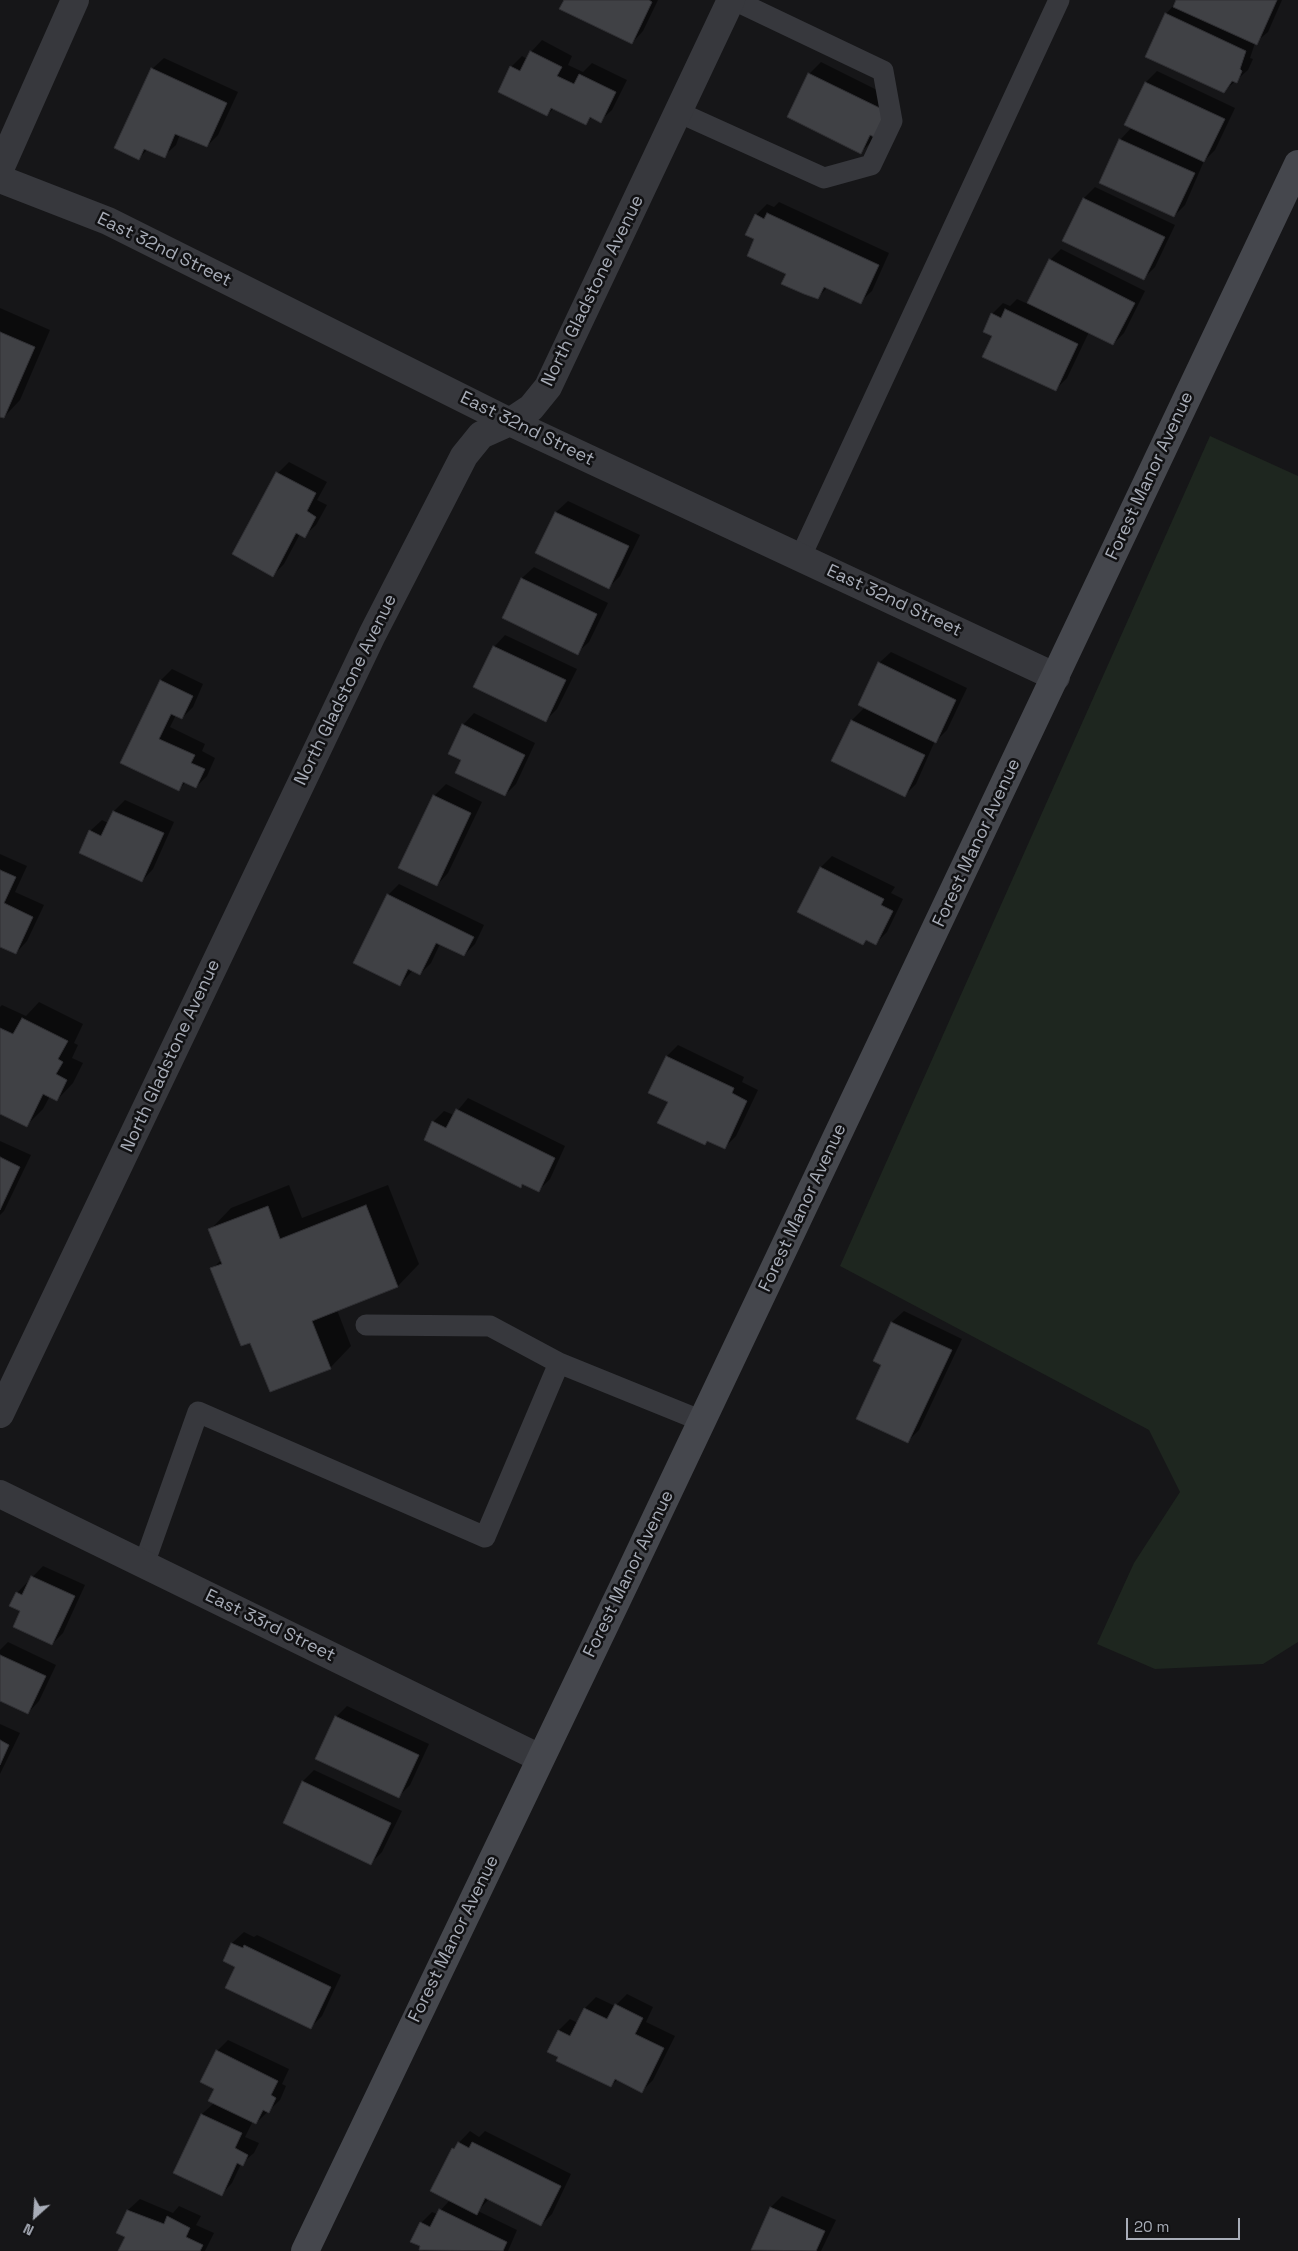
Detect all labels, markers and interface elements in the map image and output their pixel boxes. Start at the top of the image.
street label: North Gladstone Avenue [537,192,649,390]
street label: East 32nd Street [93,208,235,292]
street label: East 32nd Street [456,387,598,471]
street label: Forest Manor Avenue [1102,388,1198,564]
street label: East 32nd Street [823,560,965,642]
street label: North Gladstone Avenue [290,591,402,789]
street label: Forest Manor Avenue [929,755,1025,931]
street label: North Gladstone Avenue [117,956,225,1156]
street label: Forest Manor Avenue [755,1120,851,1296]
street label: Forest Manor Avenue [579,1487,679,1661]
street label: East 33rd Street [201,1585,339,1667]
street label: Forest Manor Avenue [404,1852,504,2026]
north arrow [10,2191,60,2241]
scale bar [1128,2208,1242,2240]
text: 20 m [1134,2217,1169,2236]
text: N [20,2219,37,2240]

